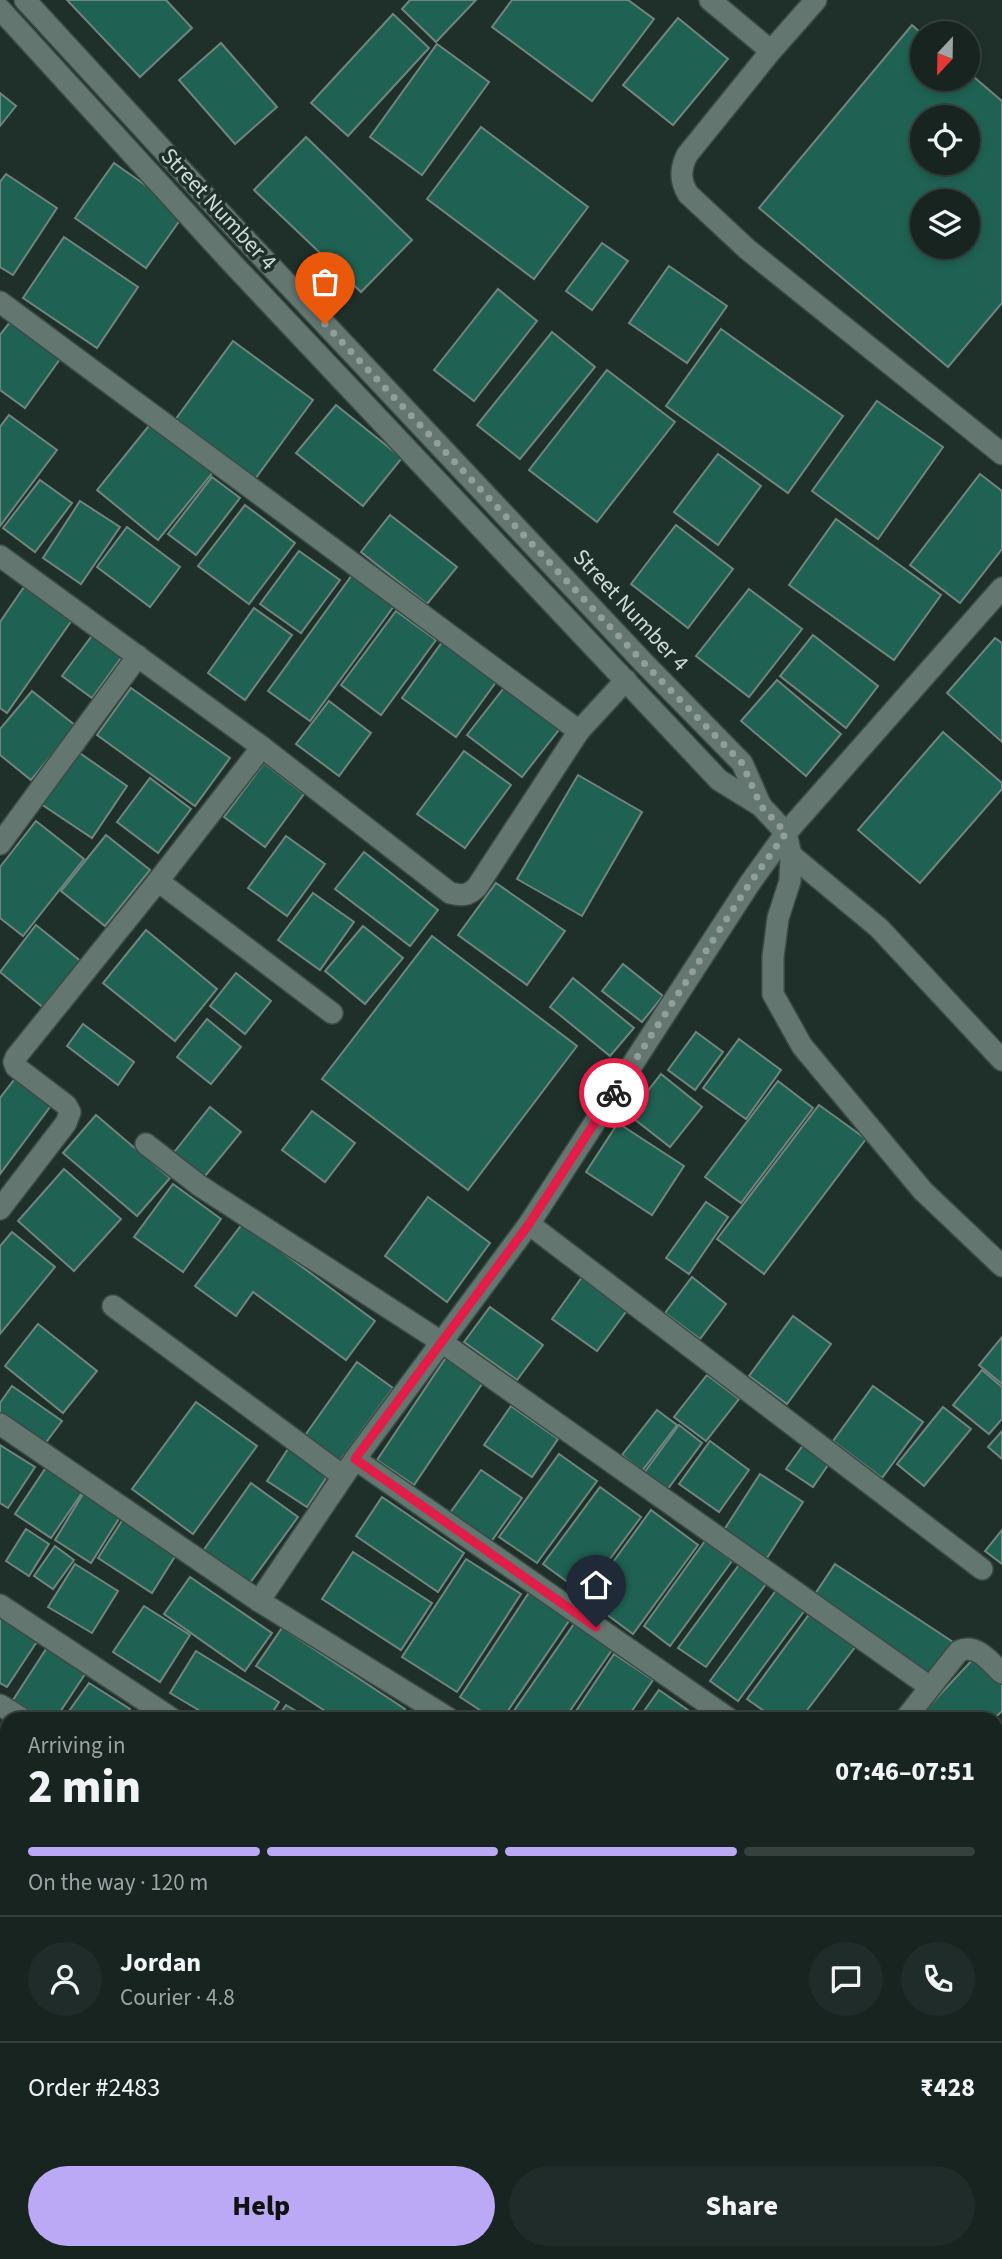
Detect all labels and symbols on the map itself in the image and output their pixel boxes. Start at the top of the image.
north arrow [910,21,980,91]
street label: Street Number 4 [153,140,285,278]
pin [295,252,355,324]
street label: Street Number 4 [565,541,697,679]
courier [579,1058,649,1128]
pin [566,1555,626,1627]

